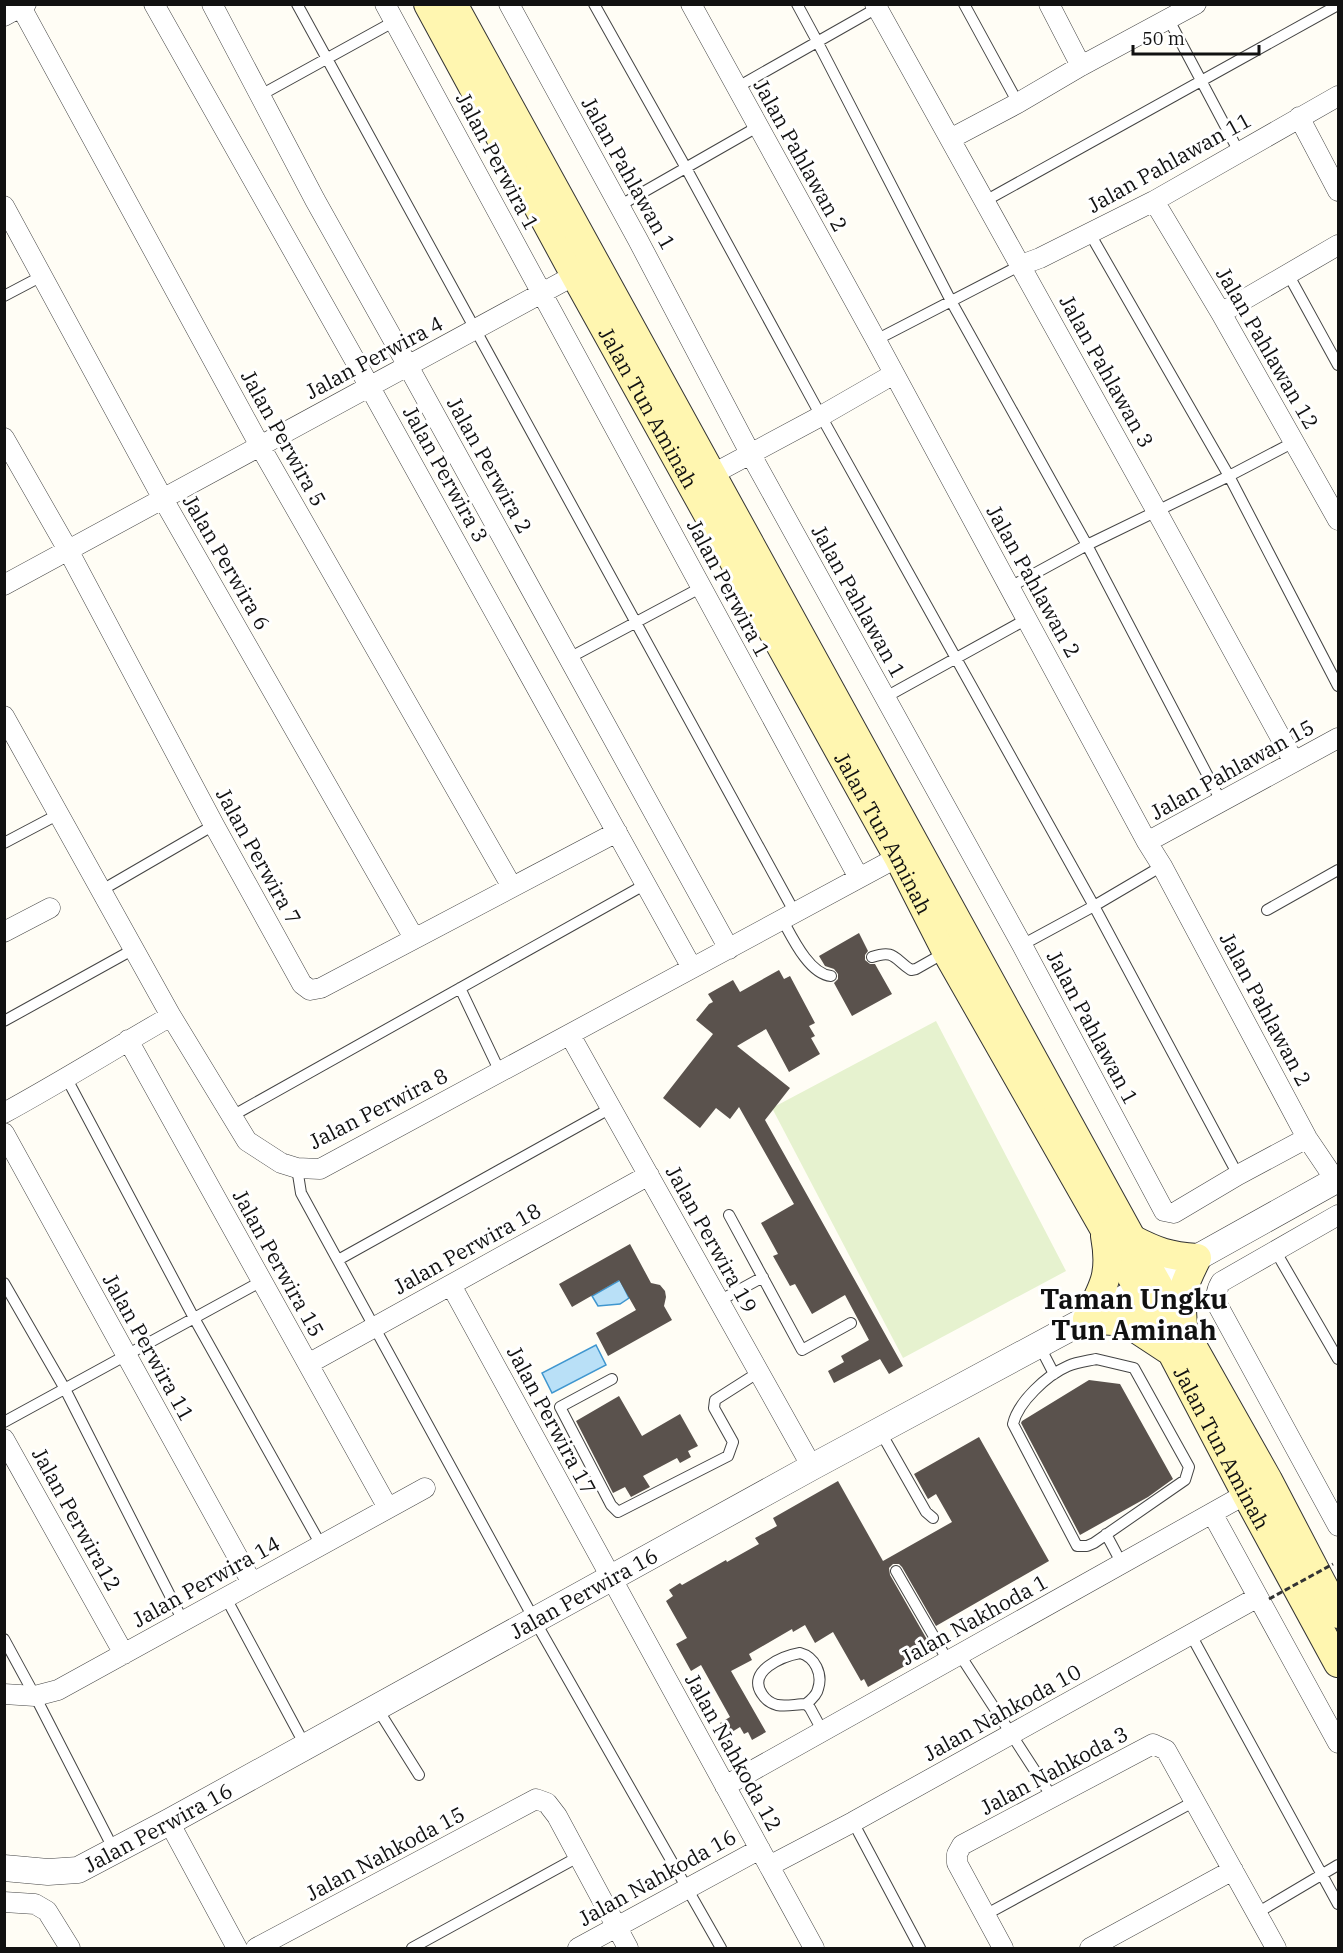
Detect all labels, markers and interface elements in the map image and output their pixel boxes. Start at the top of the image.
scale bar [1133,18,1259,56]
text: 50 m [1142,27,1185,50]
street label: Jalan Pahlawan 2 [747,74,855,236]
street label: Jalan Perwira 1 [450,87,546,235]
street label: Jalan Pahlawan 1 [575,92,683,254]
street label: Jalan Pahlawan 11 [1082,105,1256,219]
street label: Jalan Pahlawan 12 [1210,262,1326,434]
street label: Jalan Pahlawan 3 [1053,290,1161,452]
street label: Jalan Perwira 4 [300,309,448,405]
street label: Jalan Tun Aminah [593,322,705,493]
street label: Jalan Perwira 5 [235,365,333,511]
street label: Jalan Perwira 2 [441,392,539,538]
street label: Jalan Perwira 3 [397,401,495,547]
street label: Jalan Perwira 6 [177,489,277,635]
street label: Jalan Pahlawan 2 [980,500,1088,662]
street label: Jalan Perwira 1 [681,514,777,662]
street label: Jalan Pahlawan 1 [805,520,913,682]
street label: Jalan Pahlawan 15 [1145,712,1319,826]
street label: Jalan Tun Aminah [828,747,939,919]
street label: Jalan Perwira 7 [210,783,308,929]
street label: Jalan Pahlawan 2 [1214,927,1318,1091]
street label: Jalan Pahlawan 1 [1041,945,1145,1109]
street label: Jalan Perwira 8 [304,1061,452,1155]
street label: Jalan Perwira 19 [660,1160,764,1318]
street label: Jalan Perwira 15 [227,1184,331,1342]
street label: Jalan Perwira 18 [388,1196,546,1300]
street label: Jalan Perwira 11 [97,1268,201,1426]
district label: Taman Ungku Tun Aminah [1040,1281,1228,1347]
street label: Jalan Perwira 17 [501,1341,603,1499]
street label: Jalan Tun Aminah [1168,1362,1277,1534]
street label: Jalan Perwira12 [26,1442,128,1596]
street label: Jalan Perwira 14 [127,1529,285,1633]
street label: Jalan Perwira 16 [505,1541,663,1645]
street label: Jalan Nakhoda 1 [896,1567,1052,1671]
street label: Jalan Nahkoda 10 [918,1657,1086,1767]
street label: Jalan Nahkoda 12 [679,1668,789,1836]
street label: Jalan Nahkoda 3 [975,1719,1133,1821]
street label: Jalan Perwira 16 [79,1776,237,1878]
street label: Jalan Nahkoda 15 [301,1799,469,1907]
street label: Jalan Nahkoda 16 [573,1822,741,1932]

